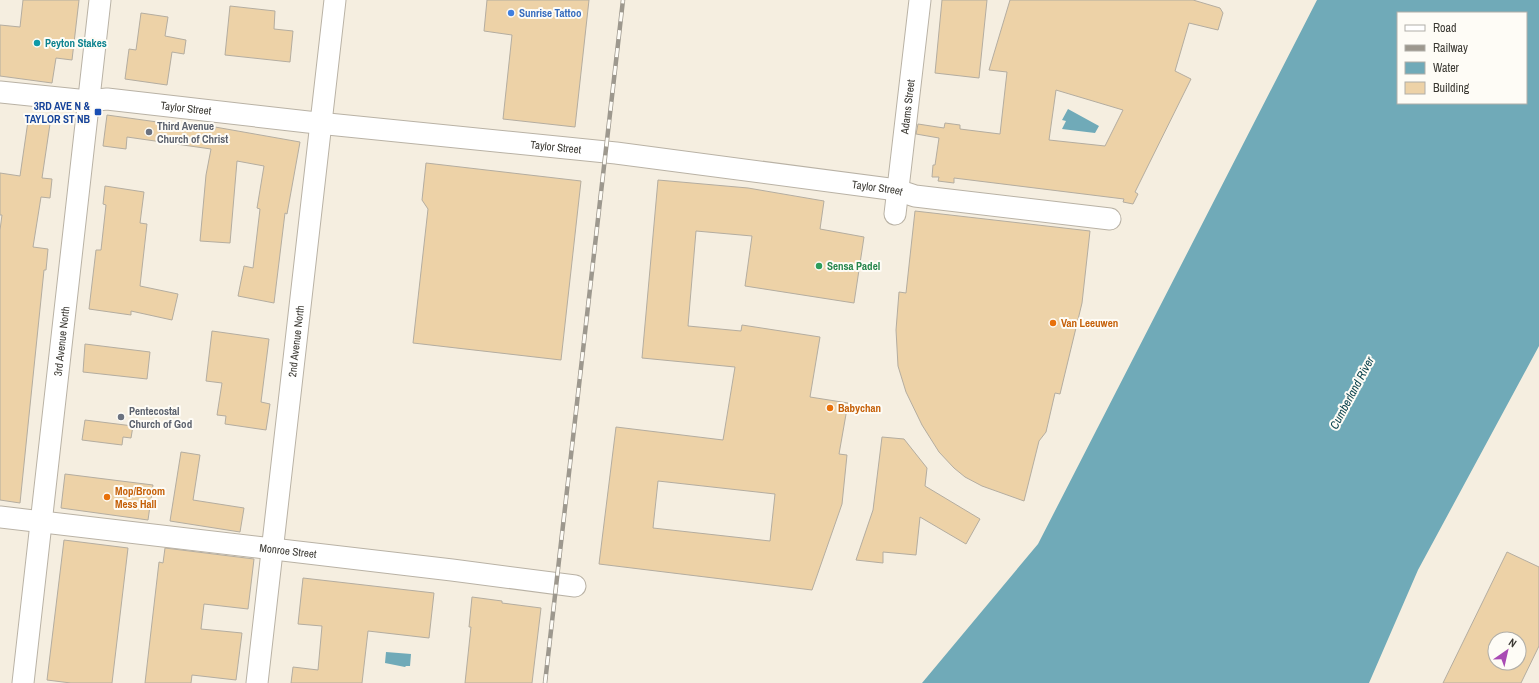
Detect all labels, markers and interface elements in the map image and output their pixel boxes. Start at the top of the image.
place label: Sunrise Tattoo [519,6,582,20]
marker: Sunrise Tattoo [506,8,516,18]
legend [1397,12,1527,104]
text: Road [1433,20,1457,36]
place label: Peyton Stakes [45,36,107,50]
marker: Peyton Stakes [32,38,42,48]
text: Railway [1433,40,1468,56]
text: Water [1433,60,1460,76]
street label: Adams Street [897,78,918,136]
text: Building [1433,80,1470,96]
street label: Taylor Street [160,98,213,118]
place label: 3RD AVE N & TAYLOR ST NB [25,99,90,126]
marker: 3RD AVE N & TAYLOR ST NB [93,107,103,117]
place label: Third Avenue Church of Christ [157,119,228,146]
marker: Third Avenue Church of Christ [144,127,154,137]
street label: Taylor Street [530,137,582,157]
street label: Taylor Street [851,177,905,199]
place label: Sensa Padel [827,259,880,273]
marker: Sensa Padel [814,261,824,271]
street label: 3rd Avenue North [51,305,72,377]
street label: 2nd Avenue North [285,305,307,378]
place label: Van Leeuwen [1061,316,1118,330]
marker: Van Leeuwen [1048,318,1058,328]
water label: Cumberland River [1326,353,1378,432]
place label: Babychan [838,401,881,415]
marker: Babychan [825,403,835,413]
place label: Pentecostal Church of God [129,404,192,431]
marker: Pentecostal Church of God [116,412,126,422]
place label: Mop/Broom Mess Hall [115,484,165,511]
marker: Mop/Broom Mess Hall [102,492,112,502]
street label: Monroe Street [259,540,318,561]
north arrow [1487,631,1527,671]
text: N [1506,635,1519,650]

